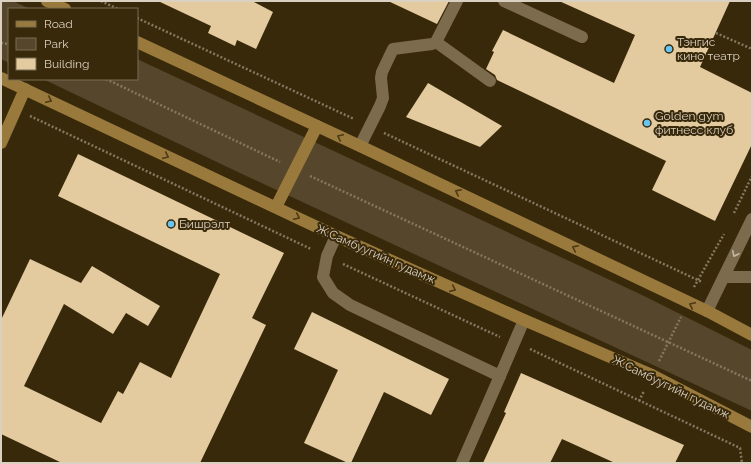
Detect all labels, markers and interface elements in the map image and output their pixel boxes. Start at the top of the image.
legend [8,8,138,80]
text: Road [44,17,73,31]
place label: Тэнгис кино театр [677,35,740,63]
text: Park [44,37,69,51]
marker: Тэнгис кино театр [664,44,674,54]
text: Building [44,57,90,71]
one-way arrow [45,96,52,104]
place label: Golden gym фитнесс клуб [655,109,733,137]
marker: Golden gym фитнесс клуб [642,118,652,128]
one-way arrow [337,134,345,142]
one-way arrow [162,151,170,159]
one-way arrow [454,189,462,197]
one-way arrow [292,212,300,220]
place label: Бишрэлт [179,217,230,231]
marker: Бишрэлт [166,219,176,229]
street label: Ж.Самбуугийн гудамж [314,221,438,287]
one-way arrow [572,245,579,253]
one-way arrow [732,250,740,257]
one-way arrow [450,284,457,292]
one-way arrow [689,302,697,310]
street label: Ж.Самбуугийн гудамж [610,352,733,422]

